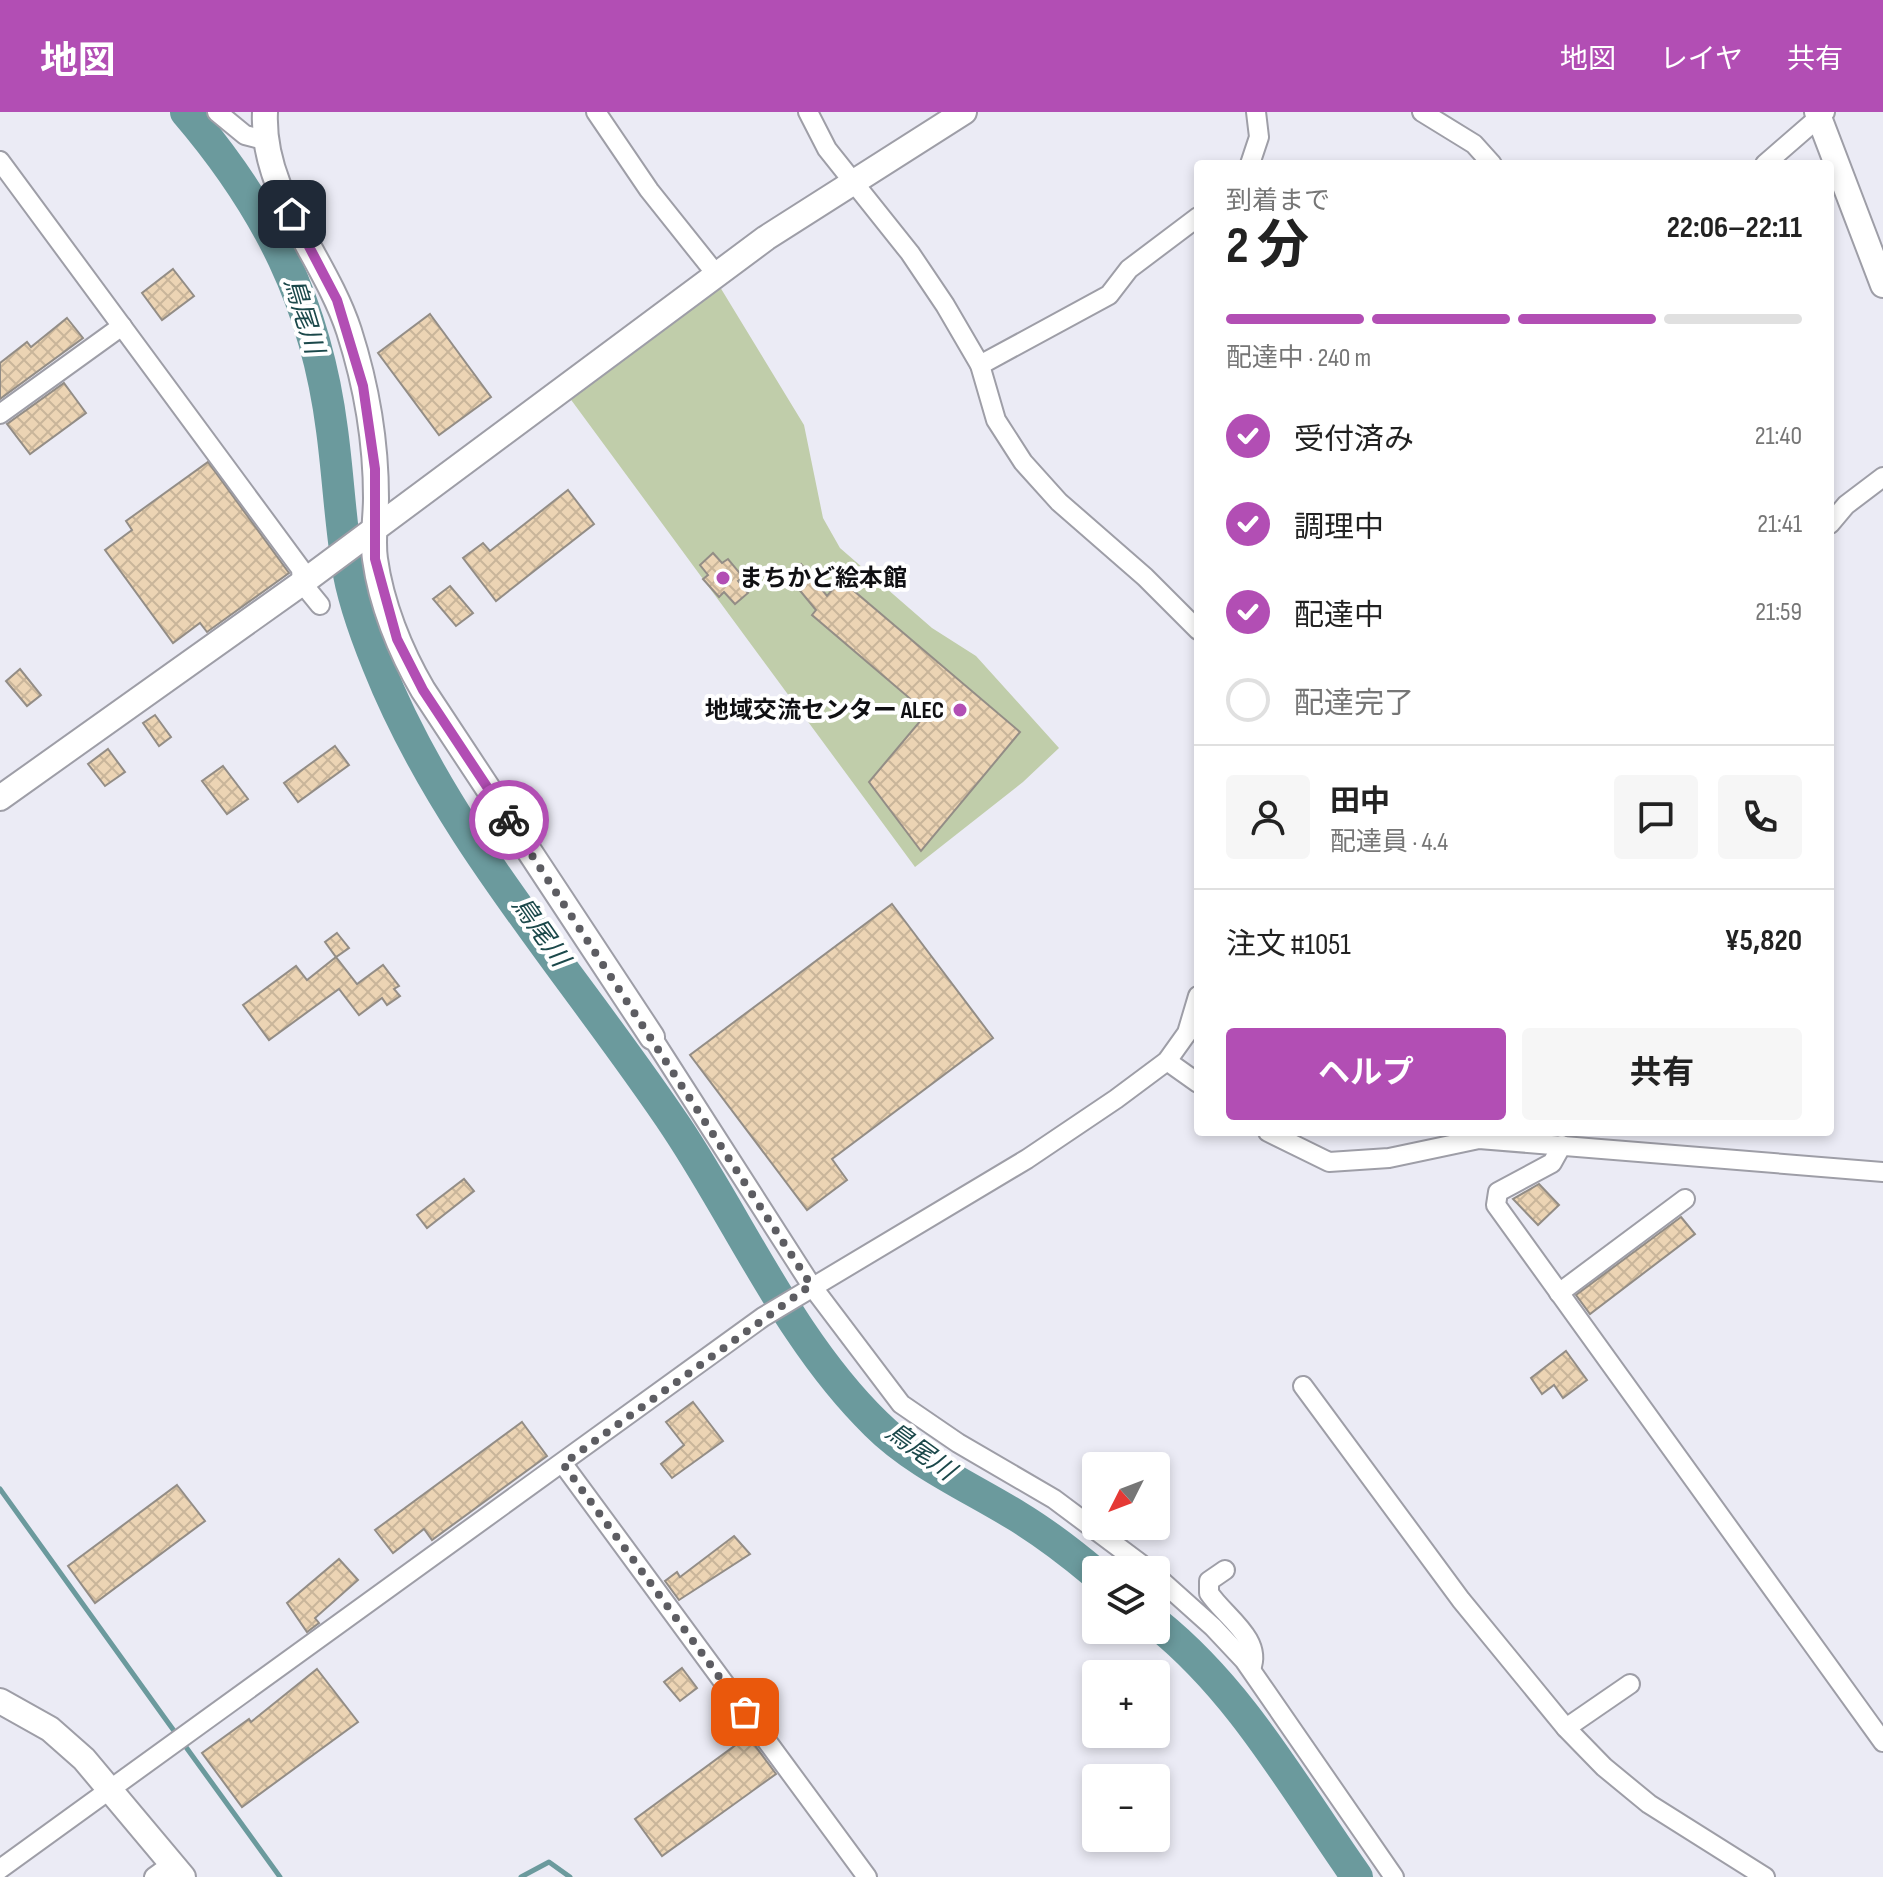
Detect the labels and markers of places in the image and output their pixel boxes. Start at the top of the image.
pin [258,180,326,248]
place label: まちかど絵本館 [739,564,907,593]
marker: まちかど絵本館 [714,569,732,587]
place label: 地域交流センター ALEC [705,696,944,725]
marker: 地域交流センター ALEC [951,701,969,719]
pin [711,1678,779,1746]

